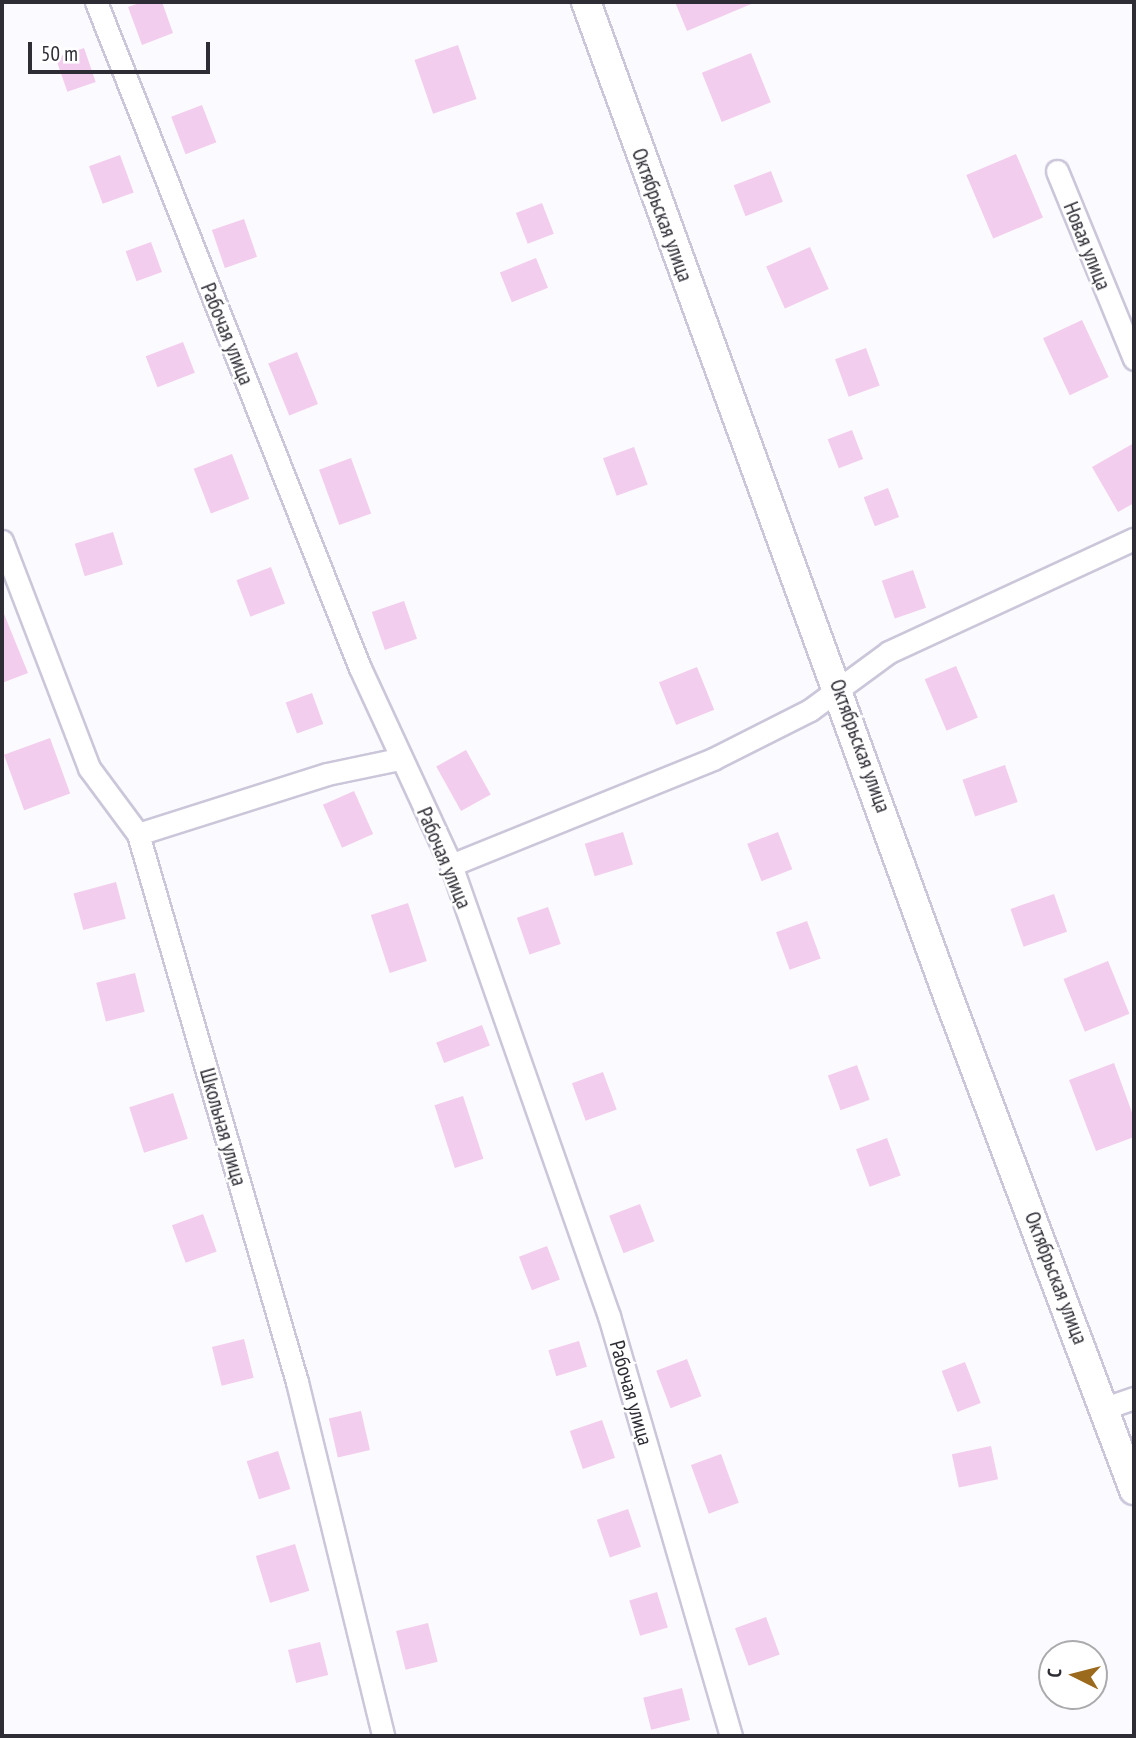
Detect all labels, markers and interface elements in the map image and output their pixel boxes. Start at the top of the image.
scale bar [32,28,214,72]
text: 50 m [41,40,78,67]
street label: Октябрьская улица [626,145,698,285]
street label: Новая улица [1058,198,1116,294]
street label: Рабочая улица [195,279,259,389]
street label: Октябрьская улица [824,676,896,816]
street label: Рабочая улица [411,803,477,913]
street label: Школьная улица [194,1065,252,1189]
street label: Октябрьская улица [1019,1208,1093,1348]
street label: Рабочая улица [604,1338,658,1448]
north arrow [1038,1640,1108,1710]
text: С [1042,1667,1066,1679]

